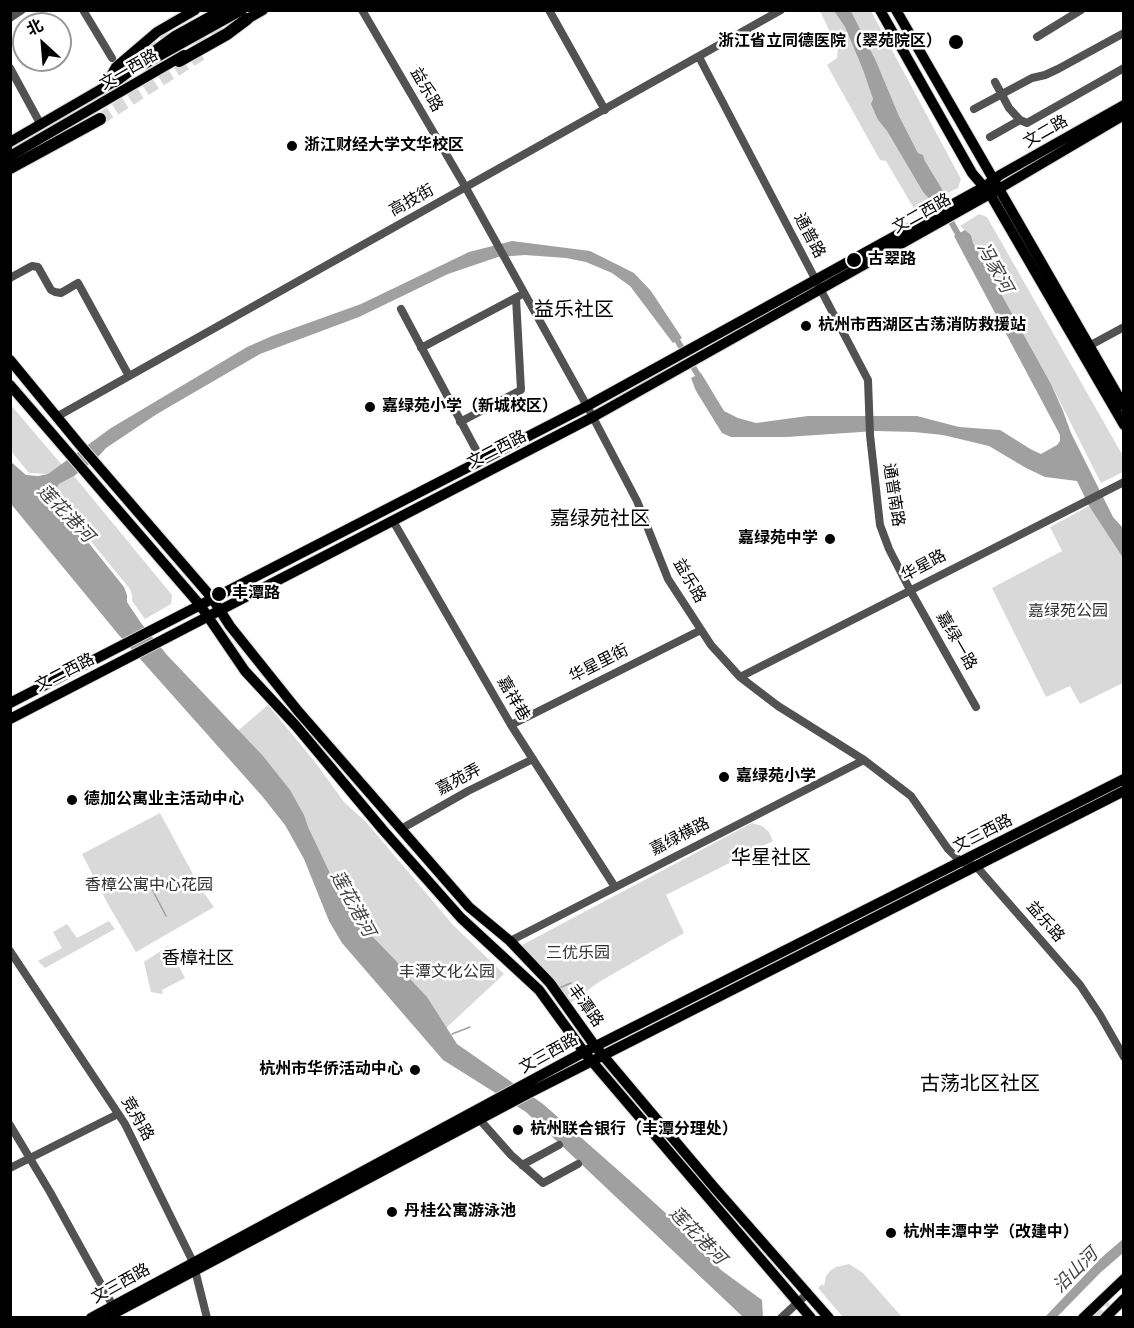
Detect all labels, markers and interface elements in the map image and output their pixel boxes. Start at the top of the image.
north arrow [12,12,72,72]
text: 北 [23,15,47,40]
place label: 浙江省立同德医院（翠苑院区） [718,32,942,52]
marker: 浙江省立同德医院（翠苑院区） [947,33,965,51]
street label: 文一西路 [96,46,162,94]
street label: 益乐路 [406,64,446,116]
street label: 文二路 [1020,112,1072,152]
place label: 浙江财经大学文华校区 [304,136,464,156]
marker: 浙江财经大学文华校区 [285,139,299,153]
street label: 高技街 [386,181,438,221]
street label: 文二西路 [889,190,955,238]
street label: 通普路 [789,210,829,262]
water label: 冯家河 [971,239,1017,297]
place label: 古翠路 [868,250,916,270]
marker: 古翠路 [845,251,863,269]
district label: 益乐社区 [534,299,614,323]
place label: 杭州市西湖区古荡消防救援站 [818,316,1026,336]
marker: 杭州市西湖区古荡消防救援站 [799,319,813,333]
place label: 嘉绿苑小学（新城校区） [382,397,558,417]
marker: 嘉绿苑小学（新城校区） [363,400,377,414]
street label: 文二西路 [464,427,530,473]
street label: 通普南路 [879,462,907,528]
water label: 莲花港河 [32,481,98,547]
district label: 嘉绿苑社区 [550,508,650,532]
place label: 嘉绿苑中学 [738,529,818,549]
marker: 嘉绿苑中学 [823,532,837,546]
street label: 华星路 [898,546,950,586]
street label: 益乐路 [669,555,709,607]
place label: 丰潭路 [232,584,280,604]
marker: 丰潭路 [210,585,228,603]
park label: 嘉绿苑公园 [1028,602,1108,622]
street label: 嘉绿一路 [932,608,980,674]
street label: 华星里街 [566,641,632,687]
street label: 文二西路 [32,650,98,696]
street label: 嘉祥巷 [493,673,533,725]
street label: 嘉苑弄 [433,760,485,800]
place label: 嘉绿苑小学 [736,767,816,787]
marker: 嘉绿苑小学 [717,770,731,784]
place label: 德加公寓业主活动中心 [84,790,244,810]
marker: 德加公寓业主活动中心 [65,793,79,807]
street label: 文三西路 [950,811,1016,857]
street label: 嘉绿横路 [647,814,713,860]
district label: 华星社区 [731,847,811,871]
water label: 莲花港河 [325,867,379,941]
park label: 香樟公寓中心花园 [85,876,213,896]
street label: 益乐路 [1022,898,1068,946]
park label: 三优乐园 [546,944,610,964]
district label: 香樟社区 [162,948,234,970]
park label: 丰潭文化公园 [399,963,495,983]
street label: 丰潭路 [563,981,607,1031]
street label: 文三西路 [516,1030,582,1078]
place label: 杭州市华侨活动中心 [259,1060,403,1080]
marker: 杭州市华侨活动中心 [408,1063,422,1077]
district label: 古荡北区社区 [920,1073,1040,1097]
street label: 竞舟路 [117,1093,157,1145]
place label: 杭州联合银行（丰潭分理处） [530,1120,738,1140]
marker: 杭州联合银行（丰潭分理处） [511,1123,525,1137]
place label: 丹桂公寓游泳池 [404,1202,516,1222]
water label: 莲花港河 [664,1203,730,1269]
marker: 丹桂公寓游泳池 [385,1205,399,1219]
place label: 杭州丰潭中学（改建中） [903,1223,1079,1243]
marker: 杭州丰潭中学（改建中） [884,1226,898,1240]
water label: 沿山河 [1049,1244,1103,1298]
street label: 文三西路 [88,1260,154,1308]

